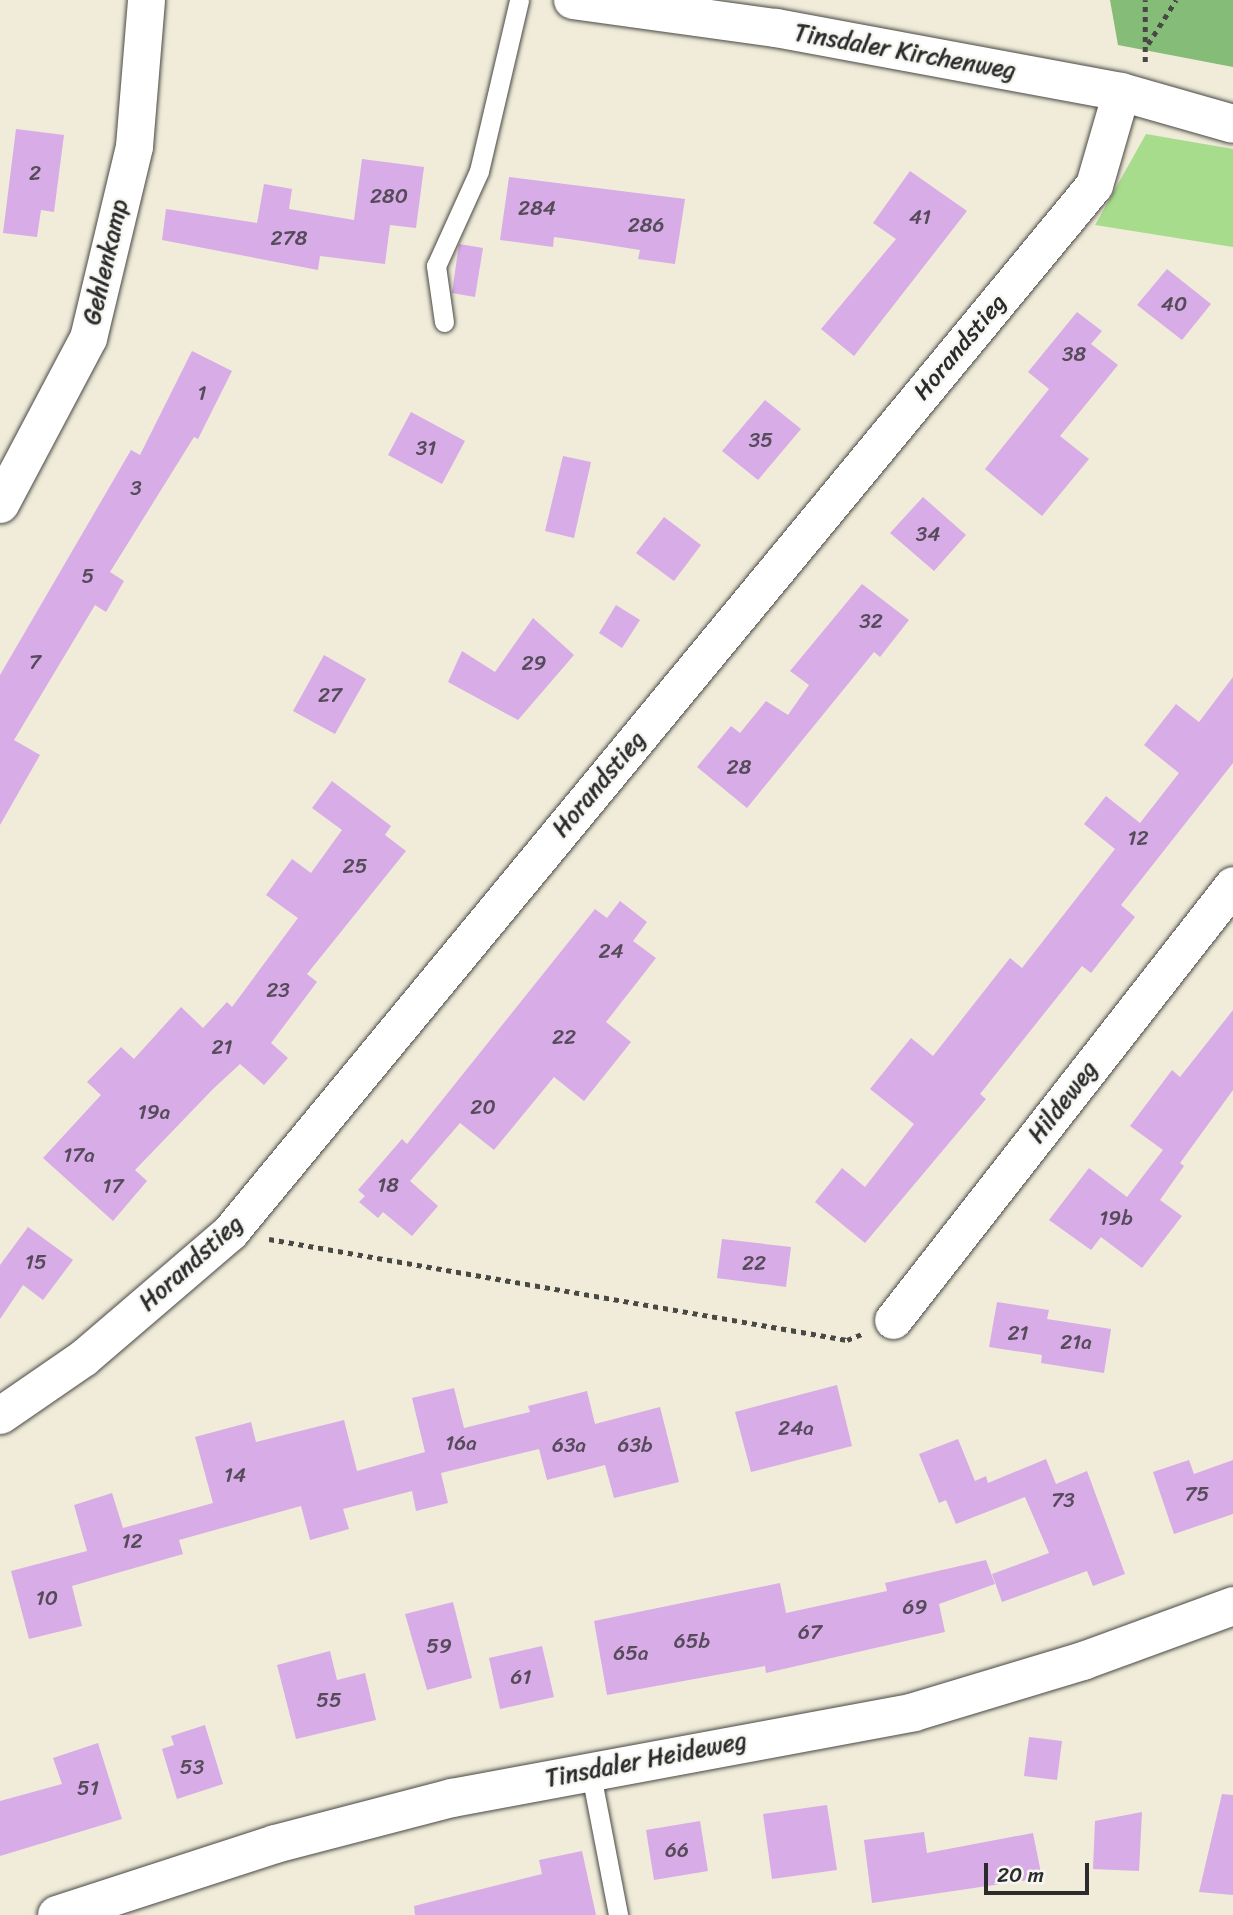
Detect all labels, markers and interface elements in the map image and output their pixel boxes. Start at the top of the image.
street label: Tinsdaler Kirchenweg [792,18,1018,86]
house number: 2 [29,160,41,186]
house number: 280 [370,183,408,209]
house number: 284 [518,195,556,221]
street label: Gehlenkamp [78,196,134,328]
house number: 41 [909,204,931,230]
house number: 286 [628,212,664,238]
house number: 278 [271,225,307,251]
street label: Horandstieg [907,288,1013,406]
house number: 40 [1161,291,1187,317]
house number: 38 [1062,341,1086,367]
house number: 1 [197,380,207,406]
house number: 35 [749,427,773,453]
house number: 31 [416,435,436,461]
house number: 3 [130,475,142,501]
house number: 34 [916,521,940,547]
house number: 5 [82,563,94,589]
house number: 32 [859,608,883,634]
house number: 7 [29,649,41,675]
house number: 29 [521,650,547,676]
house number: 27 [318,682,342,708]
street label: Horandstieg [546,725,652,843]
house number: 28 [727,754,751,780]
house number: 12 [1127,825,1149,851]
house number: 25 [343,853,367,879]
house number: 24 [598,938,624,964]
house number: 23 [266,977,290,1003]
house number: 22 [552,1024,576,1050]
house number: 21 [211,1034,233,1060]
street label: Hildeweg [1022,1055,1104,1149]
house number: 20 [470,1094,496,1120]
house number: 19a [138,1099,170,1125]
house number: 17a [63,1142,95,1168]
house number: 18 [377,1172,399,1198]
house number: 17 [103,1173,123,1199]
house number: 19b [1099,1205,1133,1231]
street label: Horandstieg [133,1209,249,1317]
house number: 15 [25,1249,47,1275]
house number: 22 [742,1250,766,1276]
house number: 21 [1007,1320,1029,1346]
house number: 21a [1060,1329,1092,1355]
house number: 24a [778,1415,814,1441]
house number: 16a [445,1430,477,1456]
house number: 63a [552,1432,586,1458]
house number: 63b [618,1432,652,1458]
house number: 14 [224,1462,246,1488]
house number: 75 [1185,1481,1209,1507]
house number: 73 [1051,1487,1075,1513]
house number: 12 [121,1528,143,1554]
house number: 10 [36,1585,58,1611]
house number: 69 [903,1594,927,1620]
house number: 67 [798,1619,822,1645]
house number: 65b [674,1628,710,1654]
house number: 59 [426,1633,452,1659]
house number: 65a [613,1640,649,1666]
house number: 61 [511,1664,531,1690]
house number: 55 [316,1687,342,1713]
street label: Tinsdaler Heideweg [543,1726,749,1794]
house number: 53 [180,1754,204,1780]
house number: 51 [77,1775,99,1801]
house number: 66 [665,1837,689,1863]
scale bar [988,1848,1093,1892]
text: 20 m [997,1856,1044,1894]

